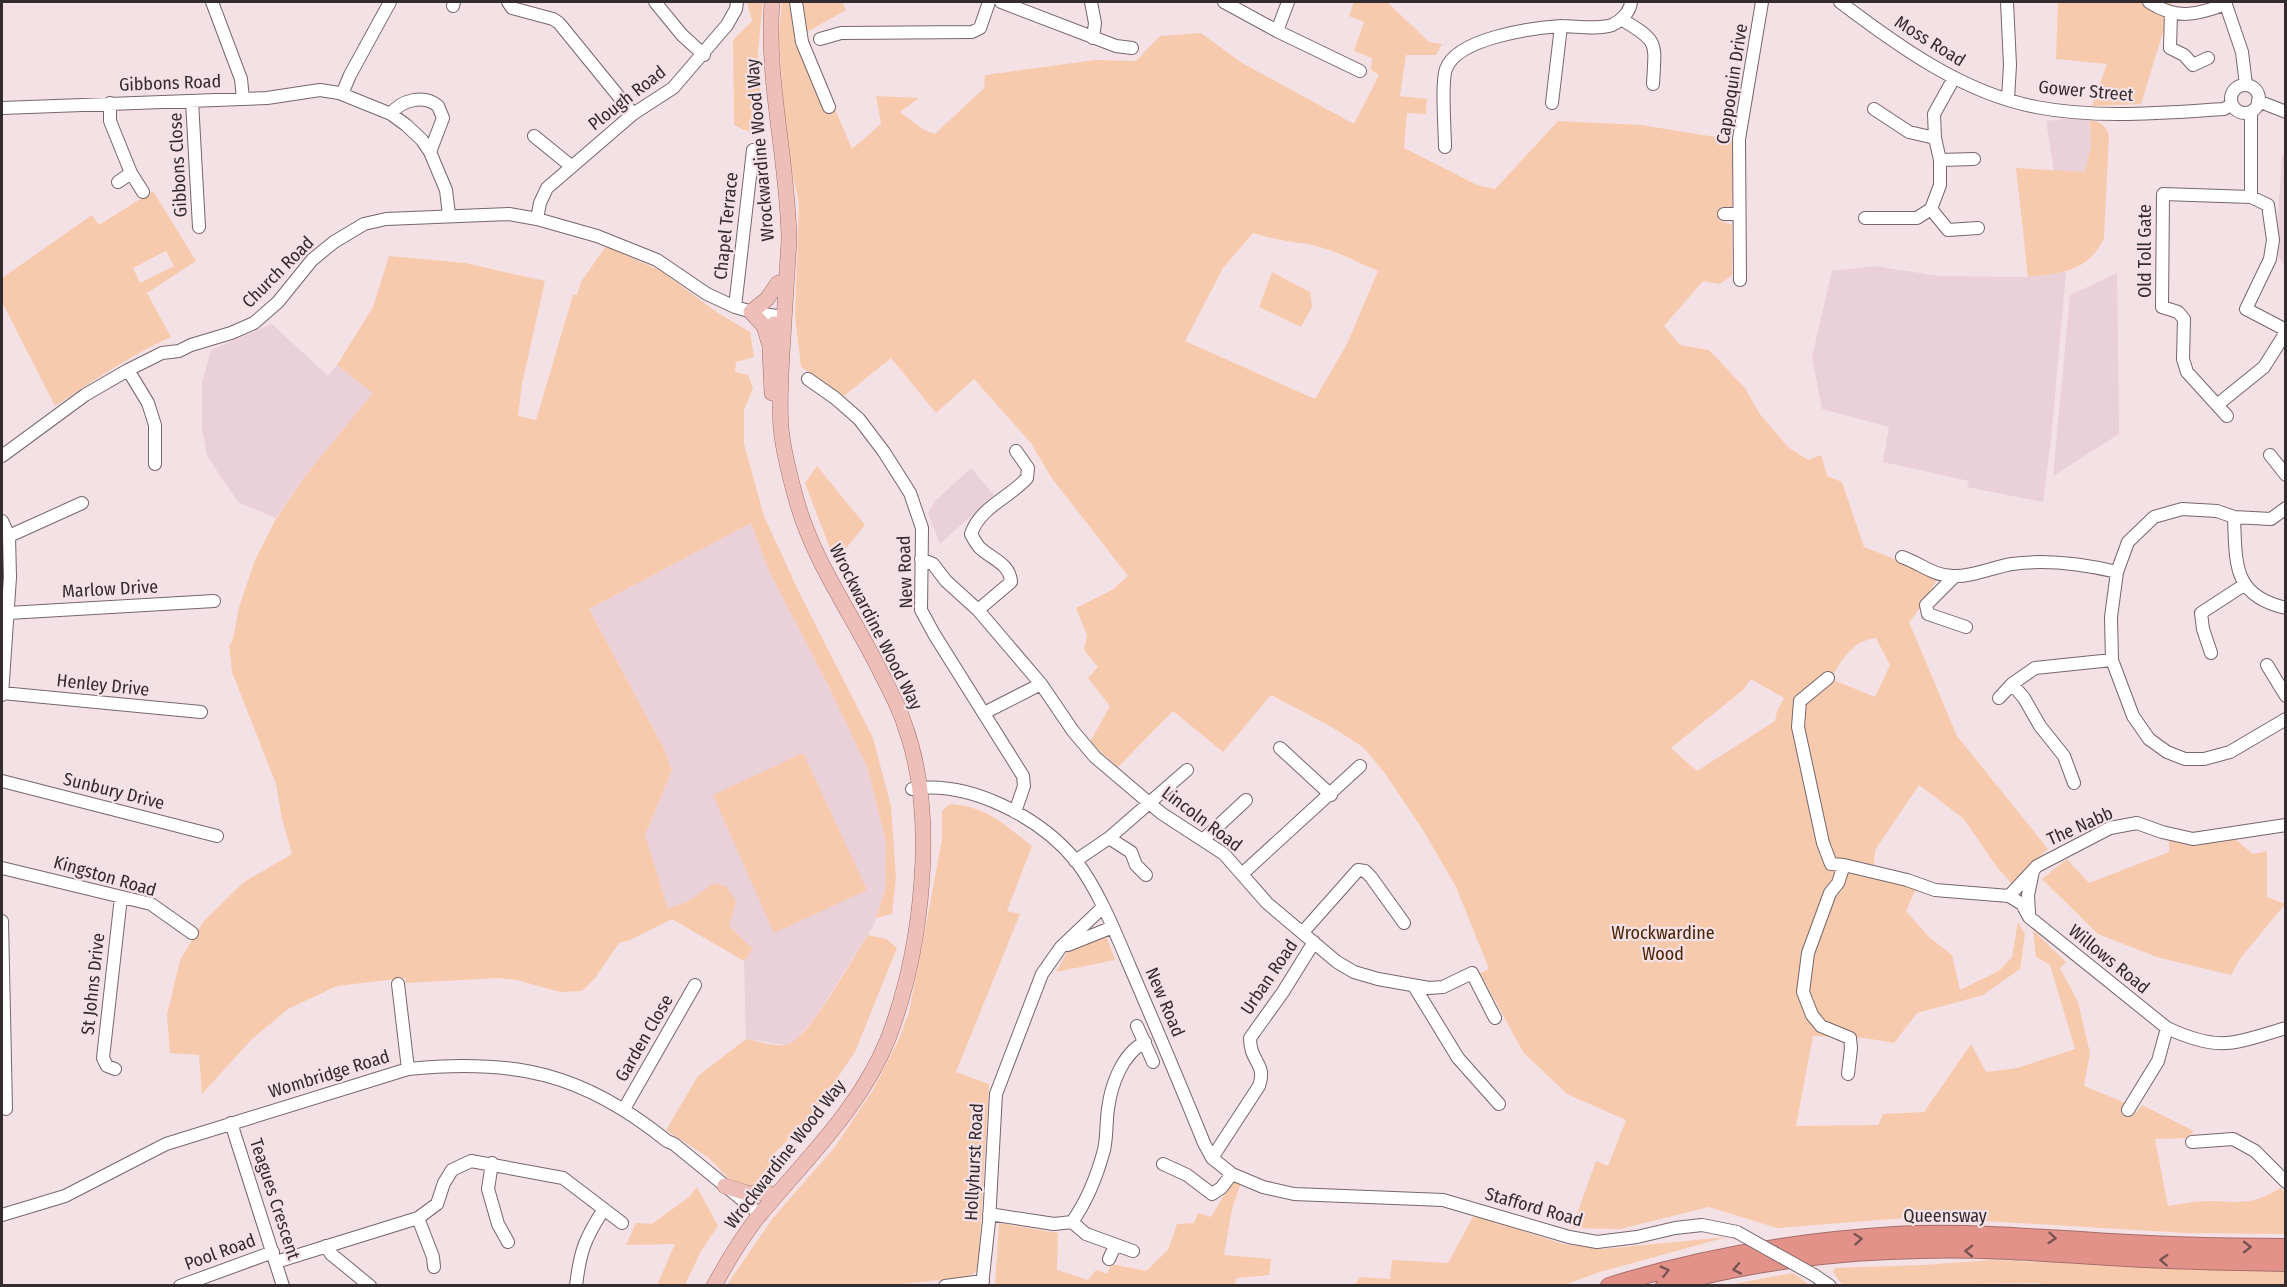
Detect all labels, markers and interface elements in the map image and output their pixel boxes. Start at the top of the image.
street label: Moss Road [1891,11,1969,71]
street label: Cappoquin Drive [1712,22,1752,146]
street label: Wrockwardine Wood Way [741,58,779,242]
street label: Plough Road [584,61,670,135]
street label: Gibbons Road [119,70,221,96]
street label: Gower Street [2038,76,2135,106]
street label: Gibbons Close [164,112,192,218]
street label: Chapel Terrace [709,171,743,281]
street label: Old Toll Gate [2134,204,2156,298]
street label: Church Road [238,232,318,312]
street label: New Road [893,535,917,609]
street label: Wrockwardine Wood Way [825,540,927,714]
street label: Marlow Drive [61,575,159,603]
street label: Henley Drive [56,669,151,701]
street label: Sunbury Drive [61,768,167,814]
street label: Lincoln Road [1158,782,1246,856]
street label: The Nabb [2044,802,2116,850]
street label: Kingston Road [51,851,159,901]
street label: Willows Road [2064,920,2154,998]
park label: Wrockwardine Wood [1611,922,1715,965]
street label: St Johns Drive [77,932,109,1036]
street label: Urban Road [1236,935,1302,1019]
street label: New Road [1141,964,1189,1040]
street label: Garden Close [610,990,678,1085]
street label: Wombridge Road [266,1045,392,1103]
street label: Wrockwardine Wood Way [720,1075,850,1233]
street label: Hollyhurst Road [960,1103,988,1221]
street label: Teagues Crescent [245,1136,305,1262]
street label: Stafford Road [1483,1183,1585,1231]
street label: Queensway [1903,1205,1987,1227]
street label: Pool Road [181,1229,259,1275]
one-way arrow [2048,1231,2057,1244]
one-way arrow [1853,1233,1862,1246]
one-way arrow [2242,1241,2251,1253]
one-way arrow [1965,1244,1974,1257]
one-way arrow [2160,1253,2169,1266]
one-way arrow [1732,1262,1742,1275]
one-way arrow [1660,1265,1670,1278]

